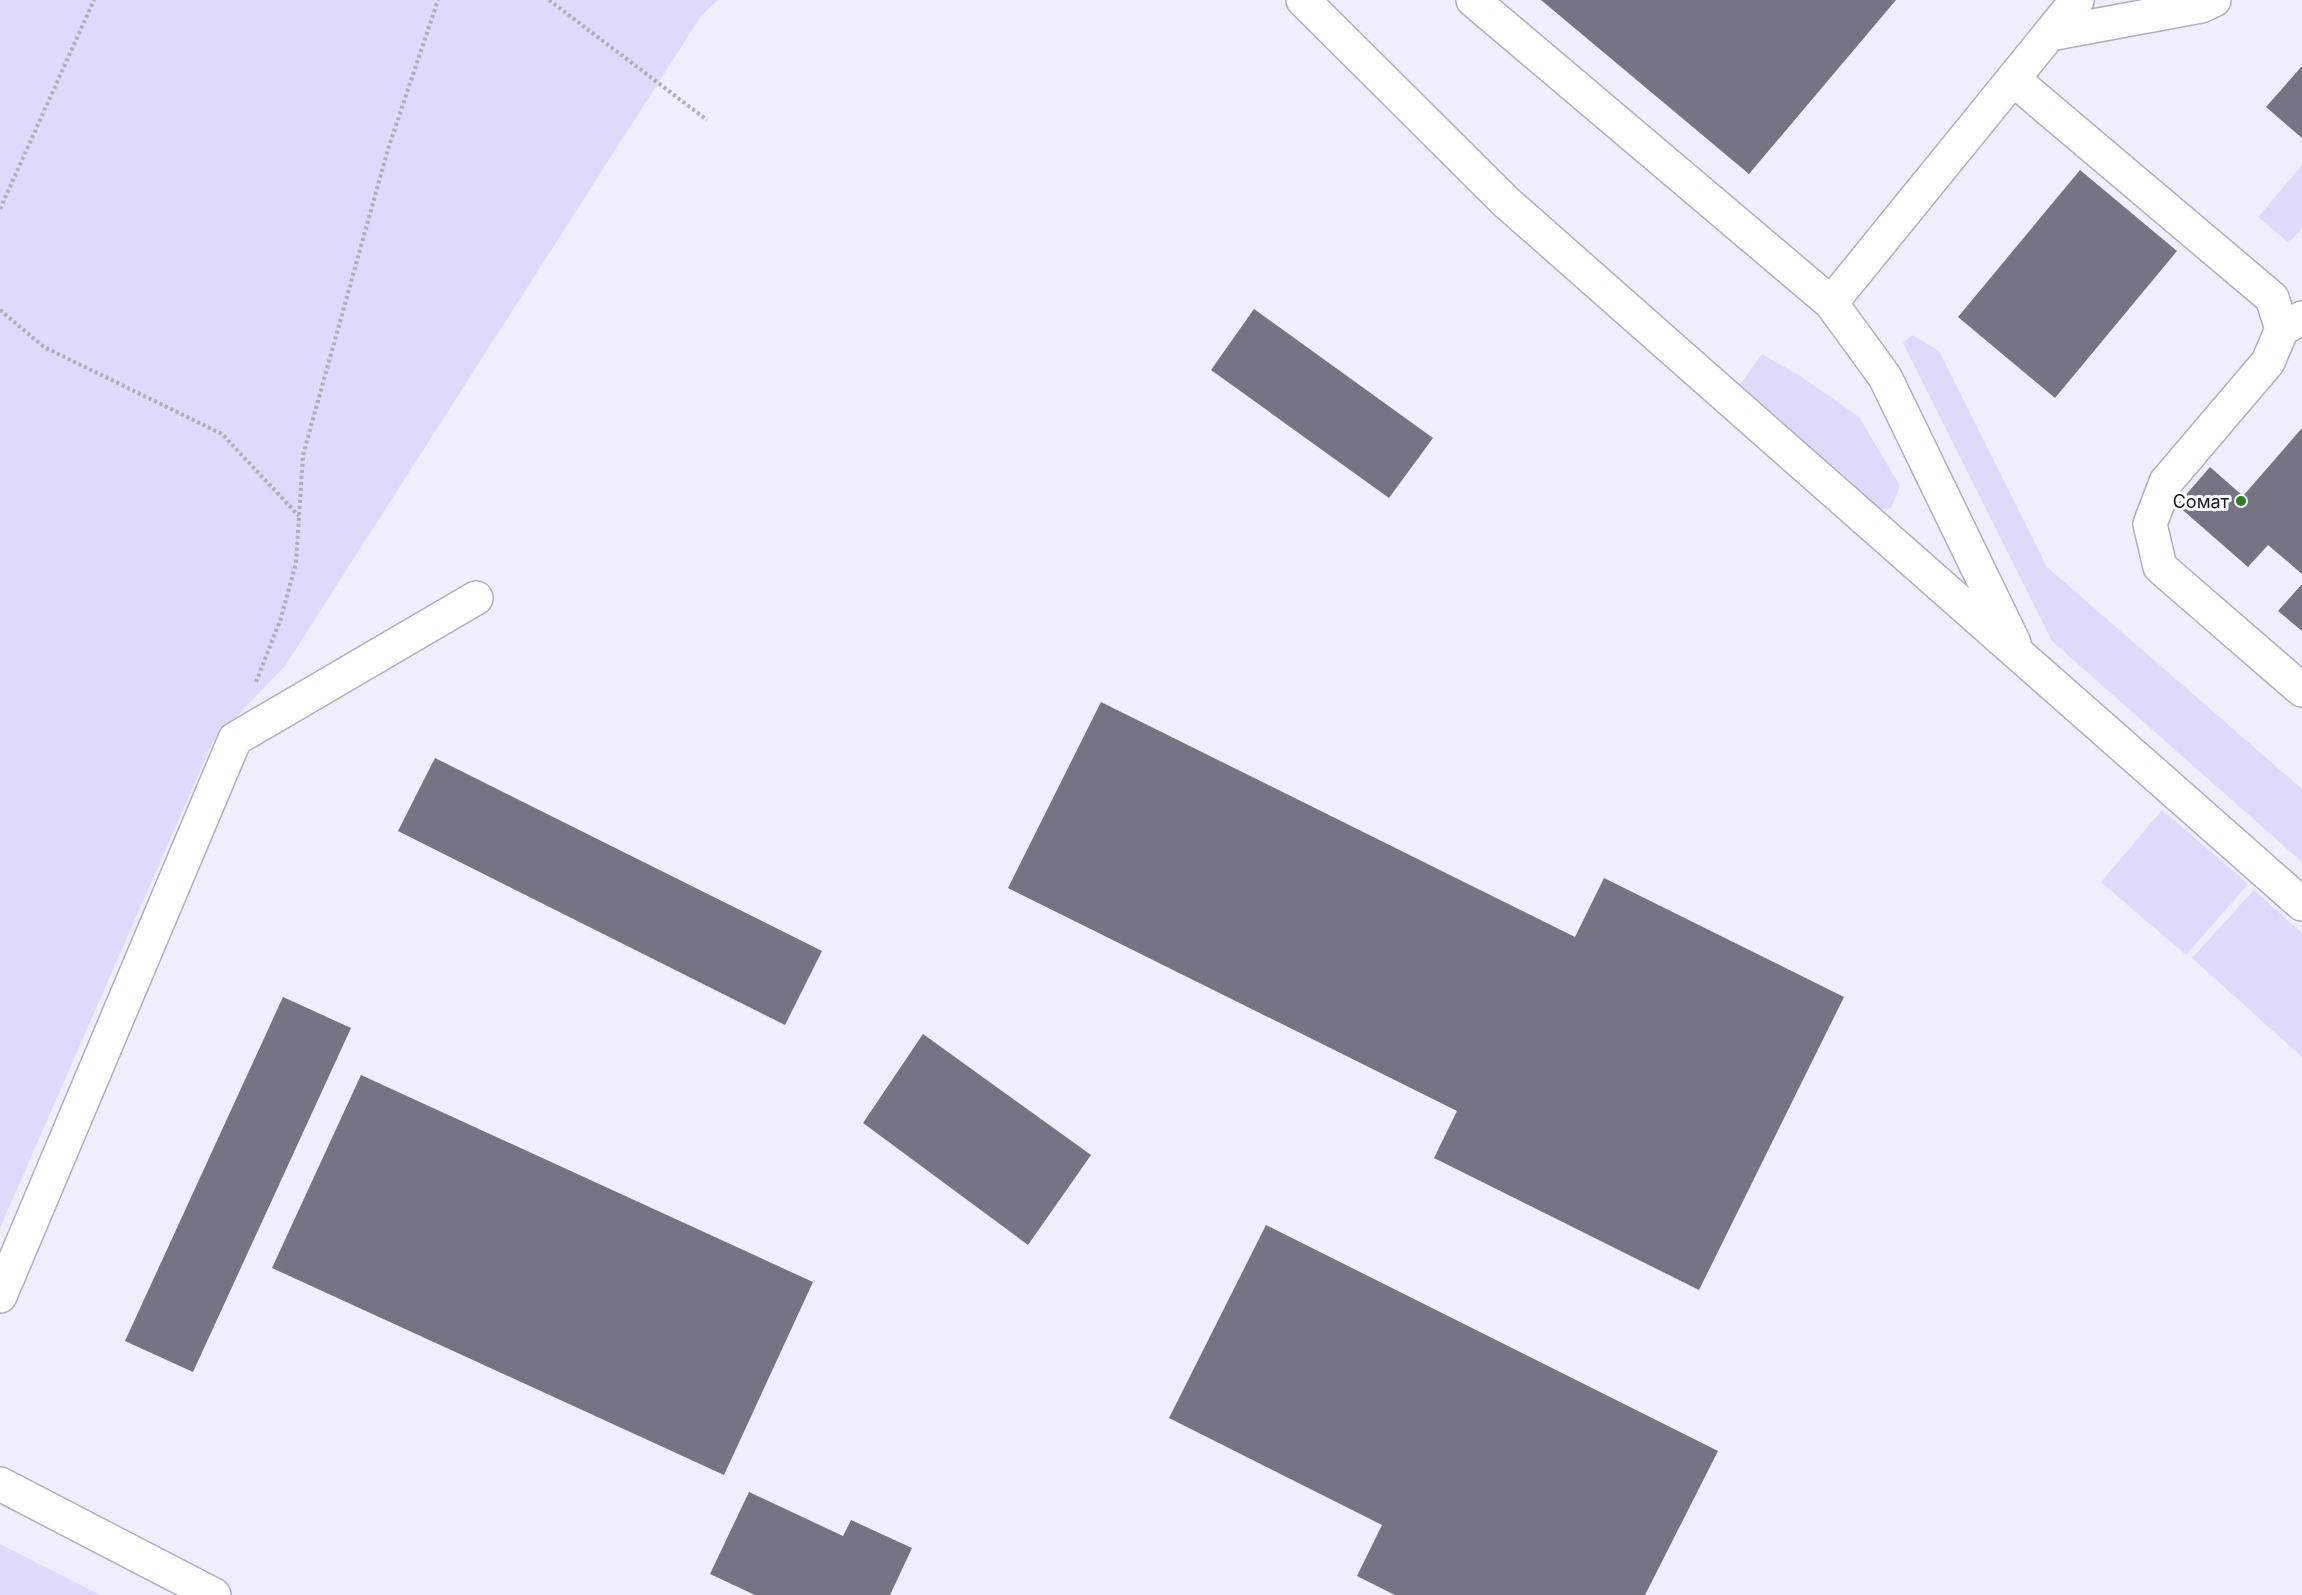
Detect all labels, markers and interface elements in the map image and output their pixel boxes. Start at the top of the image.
place label: Сомат [2173,491,2230,512]
marker: Сомат [2234,494,2248,508]

